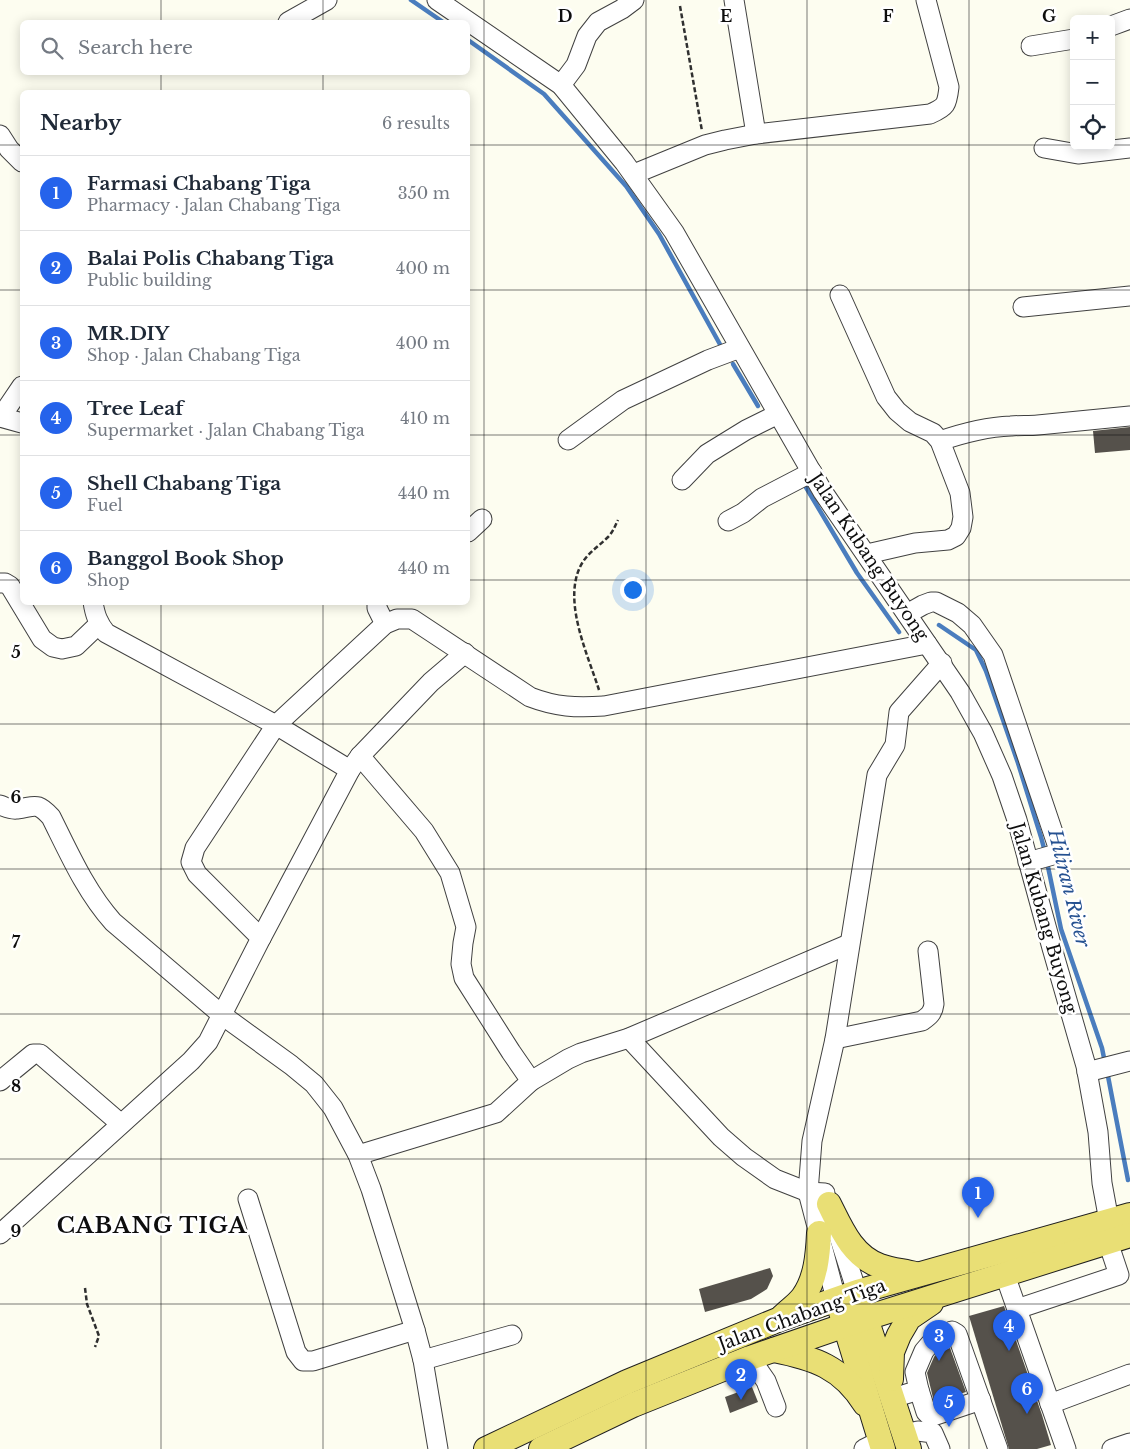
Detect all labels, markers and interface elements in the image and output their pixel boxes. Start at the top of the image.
text: D [558,6,572,26]
text: E [720,6,732,26]
text: F [882,6,894,26]
text: G [1042,6,1056,26]
map controls [1070,15,1115,150]
button: + [1070,15,1115,60]
search box [20,20,470,75]
icon: search [38,34,66,62]
text: Search here [78,36,193,59]
button: − [1070,60,1115,105]
button: locate [1070,105,1115,150]
text: Nearby [40,110,121,136]
text: 6 results [382,113,450,133]
text: Farmasi Chabang Tiga [87,172,311,195]
text: 1 [53,183,59,203]
text: 350 m [398,183,450,203]
text: Pharmacy · Jalan Chabang Tiga [87,195,341,215]
text: Balai Polis Chabang Tiga [87,247,334,270]
text: 2 [51,258,61,278]
text: 400 m [396,258,450,278]
text: Public building [87,270,212,290]
text: MR.DIY [87,322,169,345]
text: 3 [51,333,61,353]
text: 400 m [396,333,450,353]
text: Shop · Jalan Chabang Tiga [87,345,301,365]
text: Tree Leaf [87,397,184,420]
text: 4 [51,408,61,428]
text: 410 m [400,408,450,428]
text: Supermarket · Jalan Chabang Tiga [87,420,365,440]
street label: Jalan Kubang Buyong [804,467,933,645]
text: Shell Chabang Tiga [87,472,281,495]
text: 5 [51,483,61,503]
text: 440 m [398,483,450,503]
text: Fuel [87,495,123,515]
text: Banggol Book Shop [87,547,284,570]
text: 6 [51,558,61,578]
text: 440 m [398,558,450,578]
text: Shop [87,570,130,590]
your location [620,577,646,603]
text: 5 [11,642,21,662]
text: 6 [11,787,22,807]
street label: Jalan Kubang Buyong [1006,818,1082,1016]
water label: Hiliran River [1043,826,1095,951]
text: 7 [12,932,21,952]
text: 8 [11,1076,21,1096]
pin: 1 [962,1177,994,1218]
district label: CABANG TIGA [57,1212,248,1239]
text: 9 [11,1221,22,1241]
street label: Jalan Chabang Tiga [713,1274,889,1356]
pin: 4 [993,1310,1025,1351]
pin: 3 [923,1320,955,1361]
pin: 2 [725,1359,757,1400]
pin: 6 [1011,1373,1043,1414]
pin: 5 [933,1386,965,1427]

